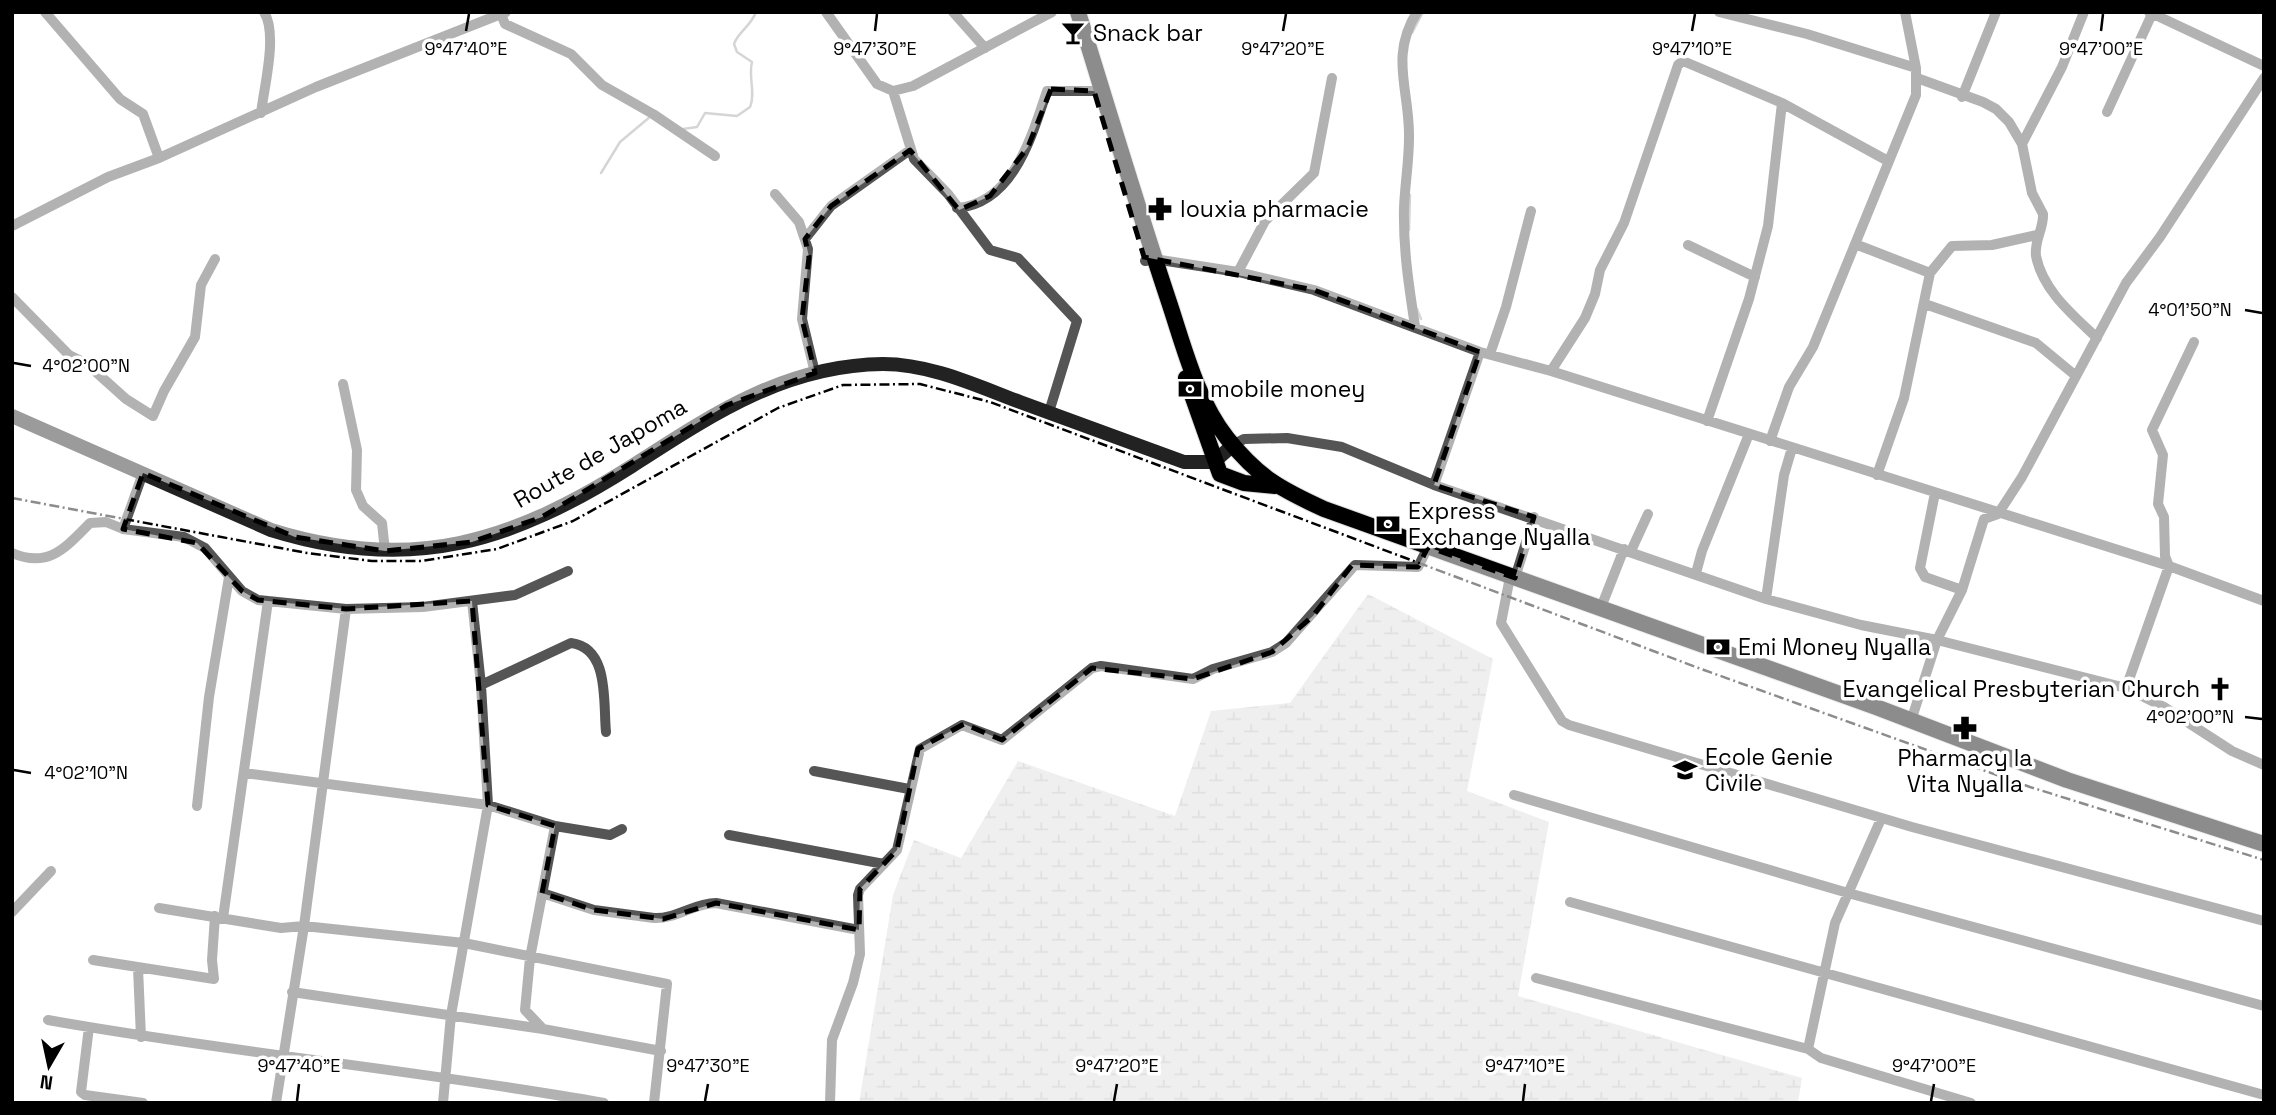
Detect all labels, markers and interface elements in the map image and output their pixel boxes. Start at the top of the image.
place label: Snack bar [1093,18,1203,48]
bar icon: Snack bar [1059,19,1087,47]
text: 9°47'40"E [424,37,508,60]
text: 9°47'30"E [833,37,917,60]
text: 9°47'20"E [1241,37,1325,60]
text: 9°47'10"E [1652,37,1732,60]
text: 9°47'00"E [2059,37,2143,60]
place label: louxia pharmacie [1180,194,1369,224]
pharmacy icon: louxia pharmacie [1146,195,1174,223]
text: 4°01'50"N [2148,298,2232,321]
text: 4°02'00"N [42,354,130,377]
place label: mobile money [1210,374,1365,404]
bank icon: mobile money [1176,375,1204,403]
street label: Route de Japoma [508,391,692,515]
place label: Express Exchange Nyalla [1408,496,1590,552]
bank icon: Express Exchange Nyalla [1374,510,1402,538]
place label: Emi Money Nyalla [1738,632,1931,662]
bank icon: Emi Money Nyalla [1704,633,1732,661]
place label: Evangelical Presbyterian Church [1843,674,2200,704]
church icon: Evangelical Presbyterian Church [2206,675,2234,703]
text: 4°02'00"N [2146,705,2234,728]
pharmacy icon: Pharmacy la Vita Nyalla [1951,714,1979,742]
place label: Ecole Genie Civile [1705,742,1833,798]
place label: Pharmacy la Vita Nyalla [1897,743,2033,799]
school or university icon: Ecole Genie Civile [1671,756,1699,784]
text: 4°02'10"N [44,761,128,784]
north arrow [14,1031,84,1101]
text: 9°47'40"E [257,1054,341,1077]
text: 9°47'30"E [666,1054,750,1077]
text: 9°47'20"E [1075,1054,1159,1077]
text: 9°47'10"E [1485,1054,1565,1077]
text: 9°47'00"E [1892,1054,1976,1077]
text: N [38,1069,55,1096]

